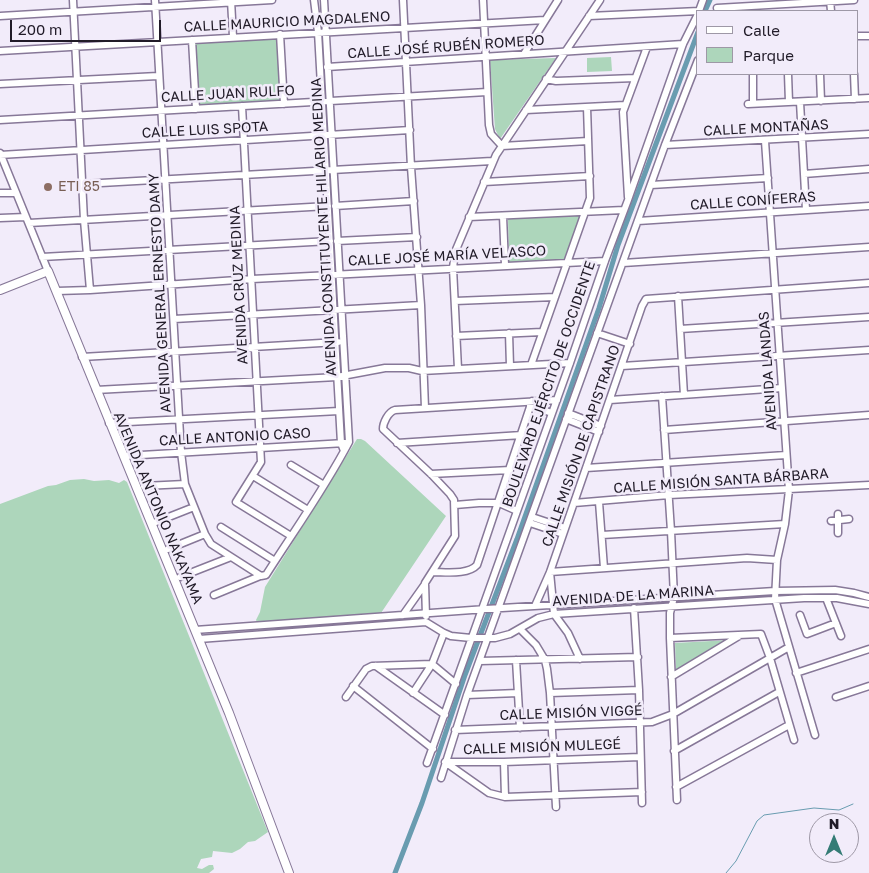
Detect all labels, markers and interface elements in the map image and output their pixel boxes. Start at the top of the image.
street label: CALLE MAURICIO MAGDALENO [183,8,391,36]
scale bar [12,10,164,42]
legend [696,10,859,75]
text: 200 m [18,20,62,38]
text: Calle [743,21,780,39]
street label: CALLE JOSÉ RUBÉN ROMERO [347,32,545,62]
text: Parque [743,46,794,64]
street label: AVENIDA CONSTITUYENTE HILARIO MEDINA [308,77,340,377]
street label: CALLE JUAN RULFO [161,82,295,106]
street label: CALLE MONTAÑAS [703,116,829,140]
street label: CALLE LUIS SPOTA [141,118,269,142]
street label: AVENIDA GENERAL ERNESTO DAMY [145,173,175,413]
place label: ETI 85 [58,179,100,195]
marker: ETI 85 [42,181,54,193]
street label: CALLE CONÍFERAS [690,188,816,214]
street label: AVENIDA CRUZ MEDINA [226,205,252,365]
street label: CALLE JOSÉ MARÍA VELASCO [348,242,546,270]
street label: BOULEVARD EJÉRCITO DE OCCIDENTE [499,259,599,509]
street label: AVENIDA LANDAS [755,311,781,431]
street label: CALLE MISIÓN DE CAPISTRANO [538,343,624,549]
street label: AVENIDA ANTONIO NAKAYAMA [110,409,206,607]
street label: CALLE ANTONIO CASO [159,425,311,449]
street label: CALLE MISIÓN SANTA BÁRBARA [613,465,829,497]
street label: AVENIDA DE LA MARINA [552,582,714,610]
street label: CALLE MISIÓN VIGGÉ [499,702,643,724]
street label: CALLE MISIÓN MULEGÉ [463,736,621,758]
north arrow [809,813,859,863]
text: N [829,815,839,832]

